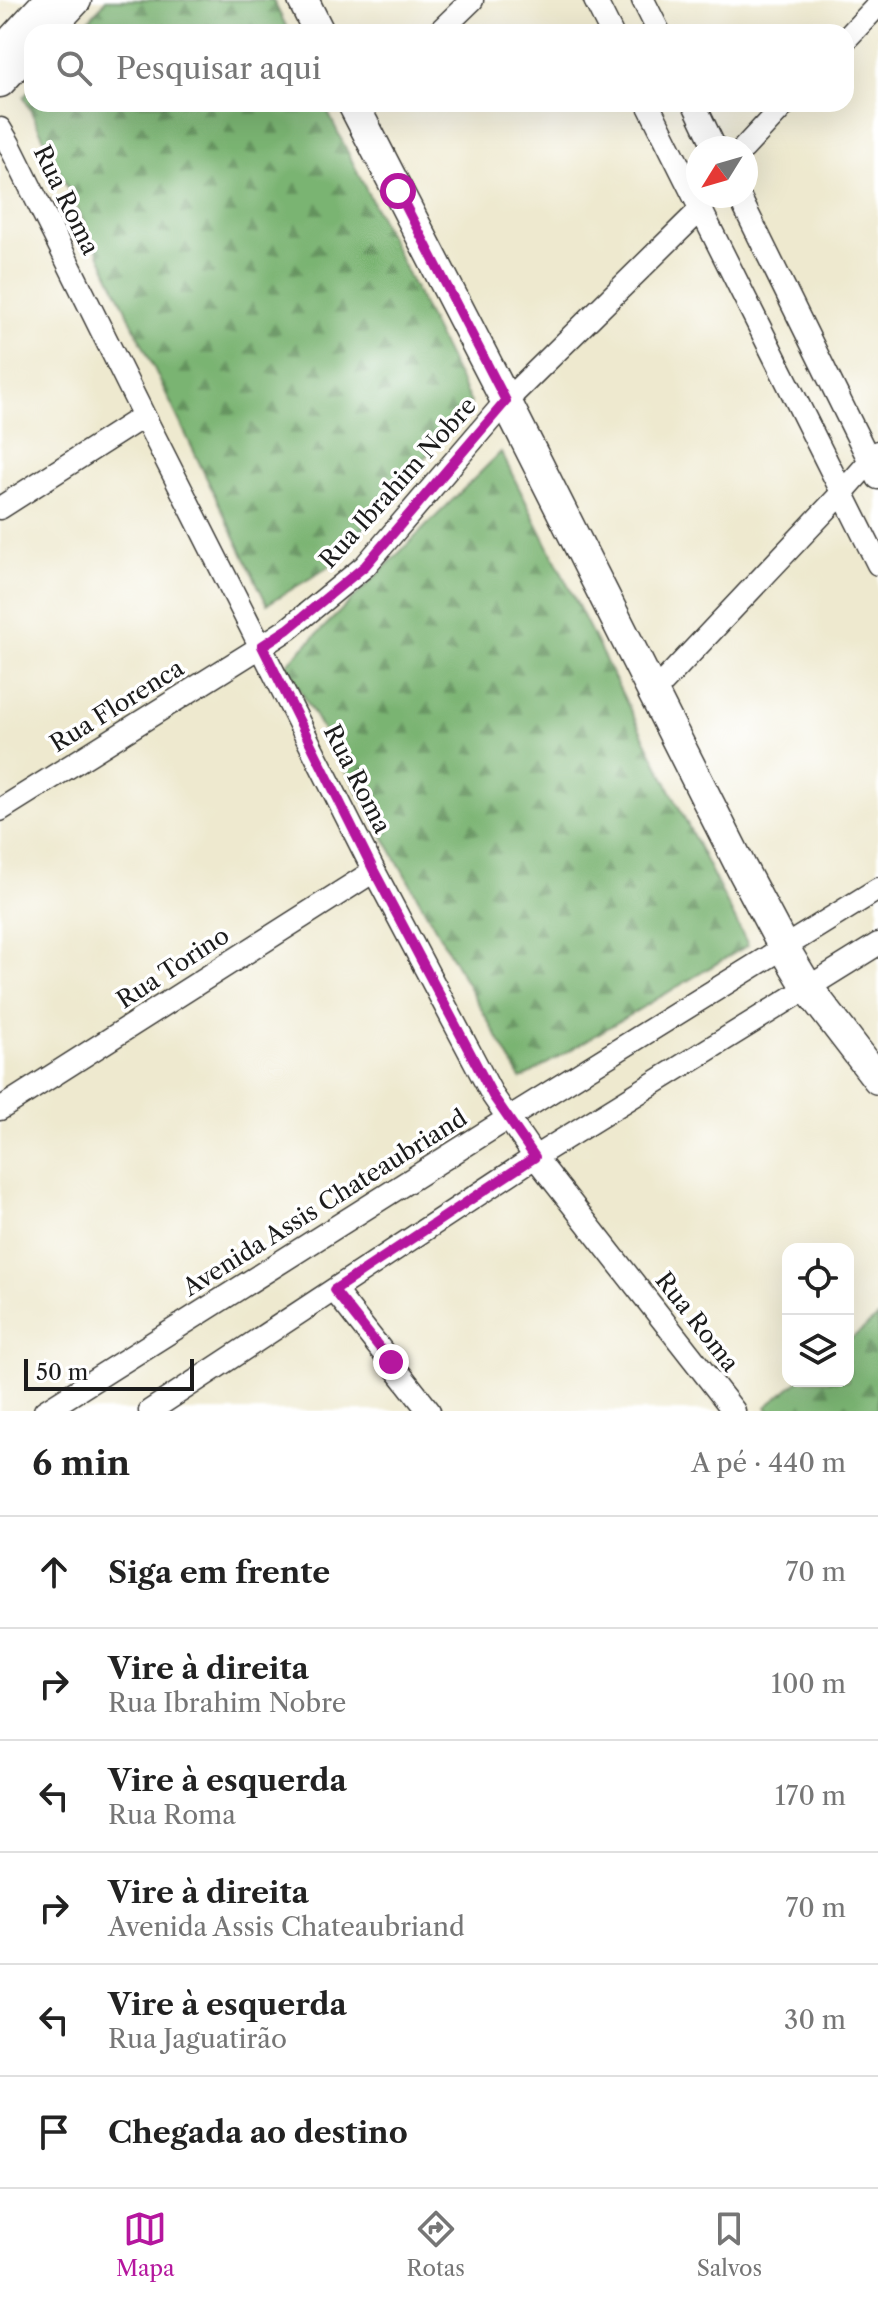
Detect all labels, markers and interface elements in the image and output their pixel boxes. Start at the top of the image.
search box [24,24,854,112]
icon: search [52,46,96,90]
text: Pesquisar aqui [116,50,321,87]
north arrow [686,136,758,208]
street label: Rua Roma [28,140,106,260]
route start [380,173,416,209]
street label: Rua Ibrahim Nobre [313,391,482,574]
street label: Rua Florenca [45,653,189,758]
street label: Rua Roma [318,720,397,838]
street label: Rua Torino [111,921,234,1015]
street label: Avenida Assis Chateaubriand [177,1103,472,1303]
map controls [782,1243,854,1387]
button: locate [782,1243,854,1315]
street label: Rua Roma [650,1266,745,1377]
button: layers [782,1315,854,1387]
route end [373,1344,409,1380]
scale bar [24,1355,194,1391]
text: 50 m [36,1359,88,1386]
text: 6 min [32,1442,130,1484]
text: A pé · 440 m [691,1447,846,1479]
icon: ahead [32,1550,76,1594]
text: Siga em frente [108,1554,330,1591]
text: 70 m [786,1556,846,1588]
text: Vire à direita [108,1650,309,1687]
icon: right [32,1662,76,1706]
text: 100 m [771,1668,846,1700]
text: Rua Ibrahim Nobre [108,1687,346,1719]
text: Vire à esquerda [108,1762,347,1799]
icon: left [32,1774,76,1818]
text: 170 m [775,1780,846,1812]
text: Rua Roma [108,1799,236,1831]
text: Vire à direita [108,1874,309,1911]
icon: right [32,1886,76,1930]
text: 70 m [786,1892,846,1924]
text: Avenida Assis Chateaubriand [108,1911,465,1943]
text: Vire à esquerda [108,1986,347,2023]
icon: left [32,1998,76,2042]
text: 30 m [784,2004,846,2036]
text: Rua Jaguatirão [108,2023,287,2055]
icon: arrive [32,2110,76,2154]
text: Chegada ao destino [108,2114,408,2151]
tab: Mapa [116,2207,175,2282]
tab: Rotas [407,2207,465,2282]
tab: Salvos [697,2207,762,2282]

